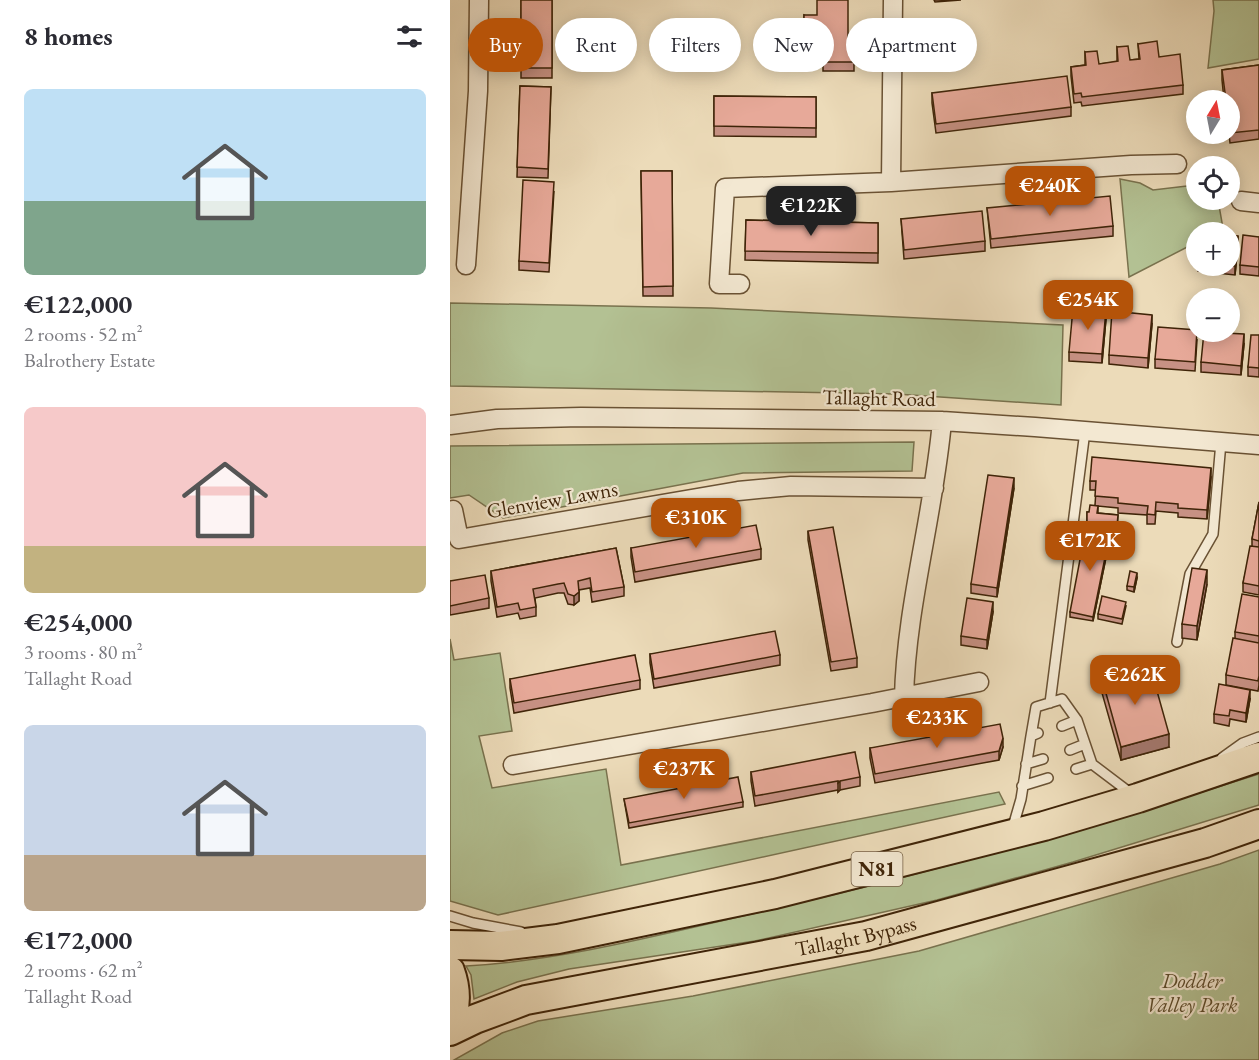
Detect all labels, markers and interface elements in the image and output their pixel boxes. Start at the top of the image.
chip: Buy [468,18,543,72]
chip: Rent [555,18,637,72]
chip: Filters [649,18,741,72]
chip: New [753,18,834,72]
chip: Apartment [846,18,977,72]
text: 8 homes [24,19,113,53]
icon: filters [393,20,426,53]
north arrow [1186,90,1240,144]
map controls [1186,90,1240,342]
icon: home [171,128,279,236]
button: locate [1186,156,1240,210]
pin: €240K [1008,166,1092,217]
text: €240K [1019,172,1081,198]
pin: €122K [769,186,853,237]
text: €122K [780,192,842,218]
button: + [1186,222,1240,276]
pin: €254K [1046,280,1130,331]
text: €254K [1057,286,1119,312]
text: €122,000 [24,287,132,321]
button: − [1186,288,1240,342]
text: 2 rooms · 52 m² [24,321,143,347]
text: Balrothery Estate [24,347,155,373]
street label: Tallaght Road [822,383,936,412]
icon: home [171,446,279,554]
street label: Glenview Lawns [484,475,620,524]
pin: €310K [654,498,738,549]
text: €310K [665,504,727,530]
pin: €172K [1048,521,1132,572]
text: €172K [1059,527,1121,553]
text: €254,000 [24,605,132,639]
text: 3 rooms · 80 m² [24,639,143,665]
pin: €262K [1093,655,1177,706]
text: €262K [1104,661,1166,687]
text: Tallaght Road [24,665,132,691]
pin: €233K [895,698,979,749]
text: €233K [906,704,968,730]
pin: €237K [642,749,726,800]
text: €237K [653,755,715,781]
icon: home [171,764,279,872]
road number: N81 [852,852,902,886]
street label: Tallaght Bypass [793,909,919,962]
text: €172,000 [24,923,132,957]
text: 2 rooms · 62 m² [24,957,143,983]
park label: Dodder Valley Park [1146,967,1238,1018]
text: Tallaght Road [24,983,132,1009]

